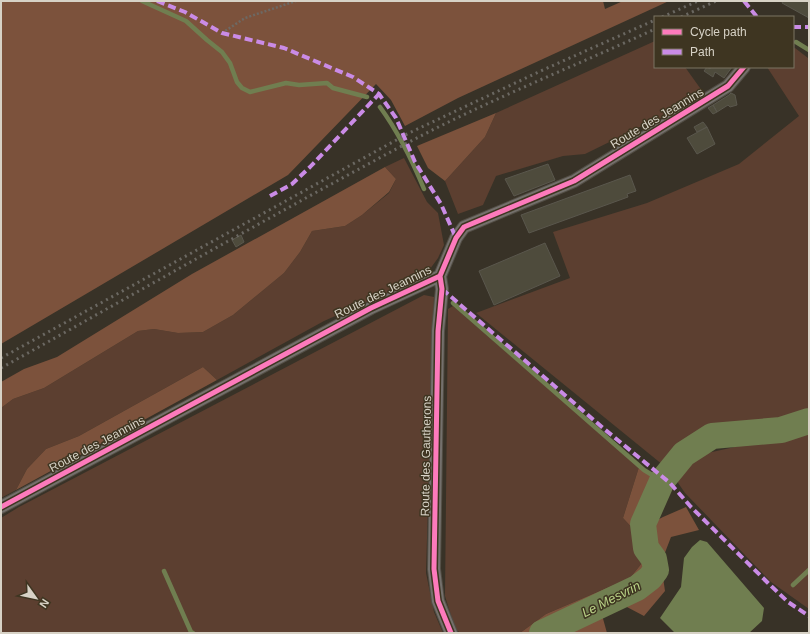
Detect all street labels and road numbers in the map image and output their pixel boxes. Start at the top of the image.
street label: Route des Jeannins [608,85,706,151]
street label: Route des Jeannins [332,262,434,322]
street label: Route des Gautherons [418,396,434,516]
street label: Route des Jeannins [47,413,147,475]

